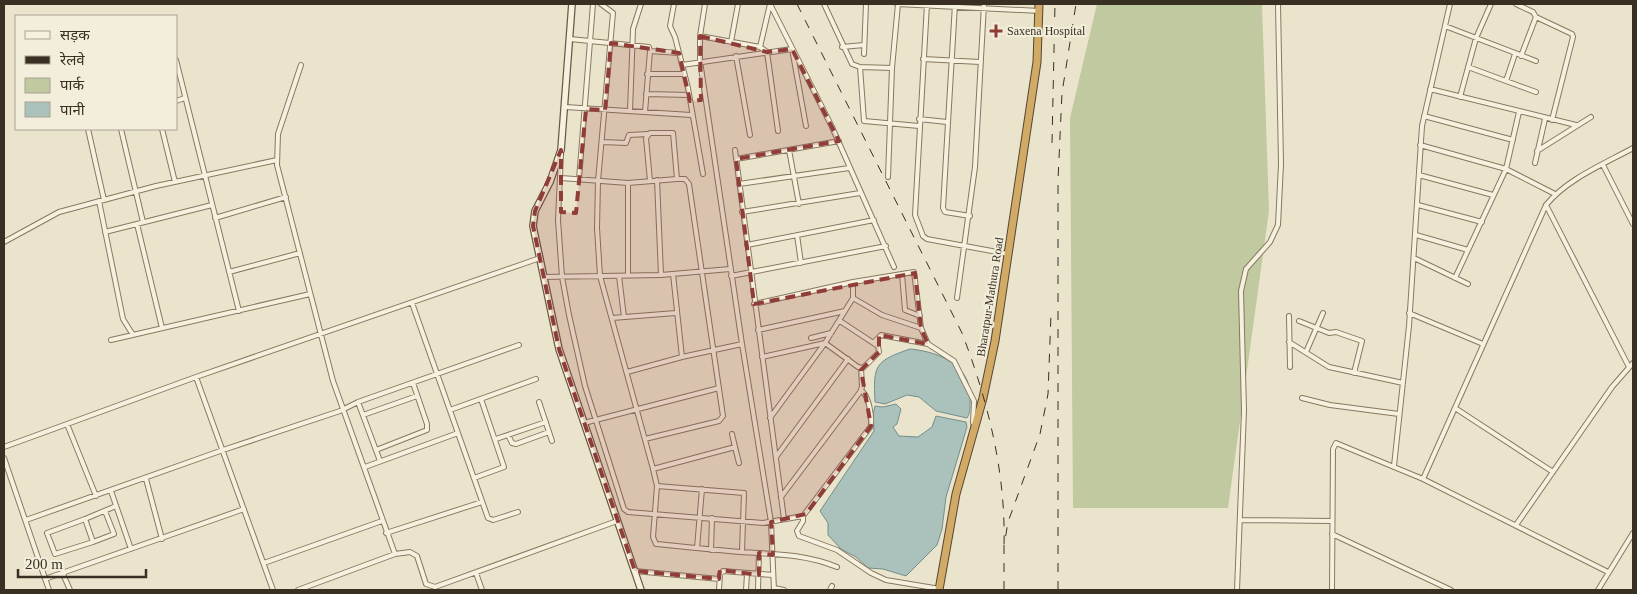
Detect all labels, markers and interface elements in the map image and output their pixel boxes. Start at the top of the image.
legend [15,15,178,130]
marker: Saxena Hospital [989,24,1003,38]
place label: Saxena Hospital [1007,24,1086,38]
text: सड़क [60,27,90,43]
text: रेलवे [59,51,85,68]
text: पार्क [60,76,84,93]
text: पानी [60,102,86,118]
street label: Bharatpur-Mathura Road [974,236,1006,358]
scale bar [18,546,145,578]
text: 200 m [25,556,63,572]

